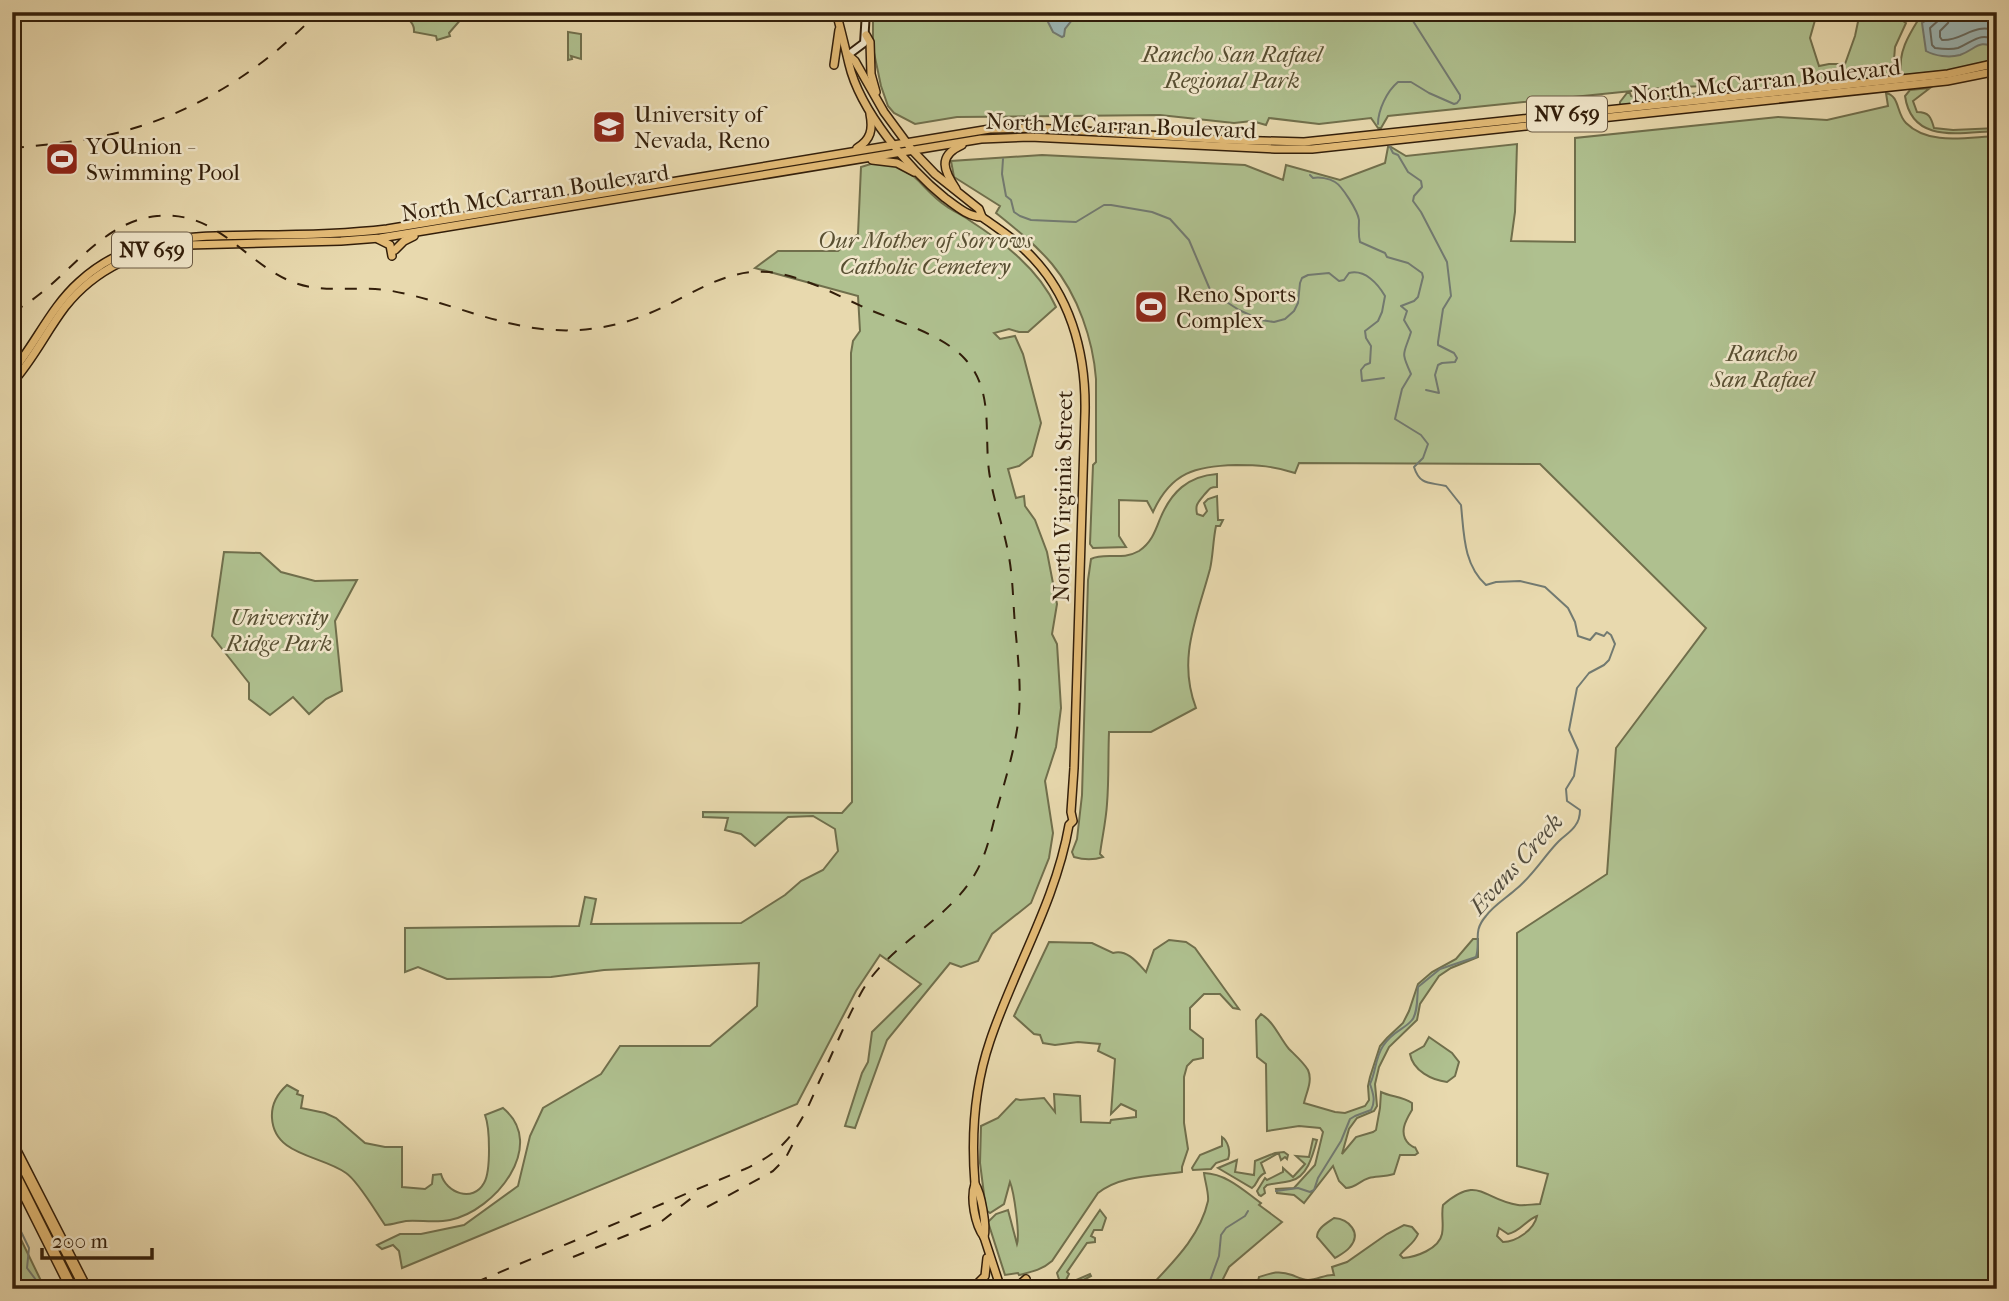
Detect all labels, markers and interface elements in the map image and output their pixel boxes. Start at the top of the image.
park label: Rancho San Rafael Regional Park [1140,41,1324,94]
street label: North McCarran Boulevard [1630,53,1903,109]
road number: NV 659 [1527,96,1607,132]
place label: University of Nevada, Reno [634,101,770,154]
school or university icon: University of Nevada, Reno [590,108,628,146]
street label: North McCarran Boulevard [985,108,1257,144]
place label: YOUnion - Swimming Pool [85,133,241,186]
sports icon: YOUnion - Swimming Pool [43,140,81,178]
street label: North McCarran Boulevard [399,158,671,228]
park label: Our Mother of Sorrows Catholic Cemetery [818,227,1033,280]
road number: NV 659 [112,232,192,268]
place label: Reno Sports Complex [1176,281,1296,334]
sports icon: Reno Sports Complex [1132,288,1170,326]
park label: Rancho San Rafael [1709,340,1816,393]
street label: North Virginia Street [1048,390,1078,602]
park label: University Ridge Park [224,604,332,657]
water label: Evans Creek [1462,808,1569,922]
scale bar [42,1217,152,1261]
text: 200 m [52,1229,108,1253]

